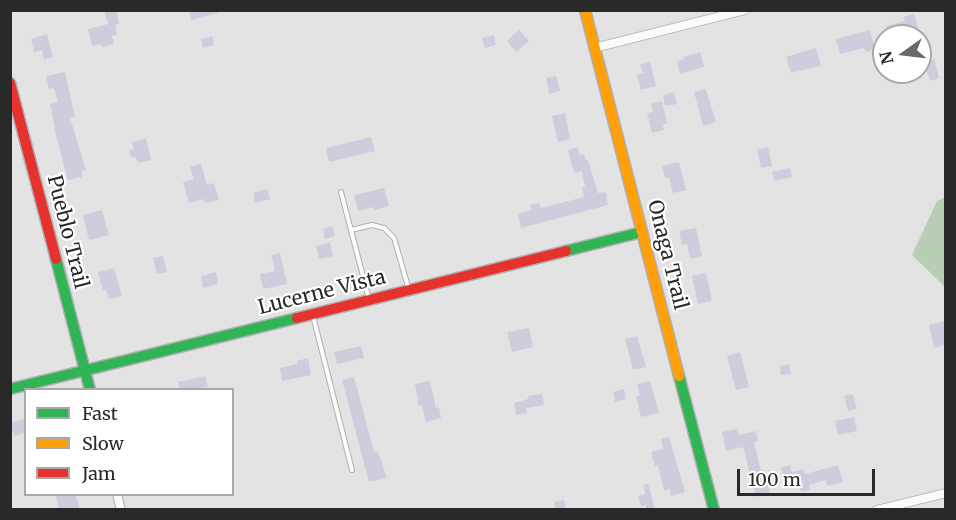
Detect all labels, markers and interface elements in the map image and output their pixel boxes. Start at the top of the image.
north arrow [872,24,932,84]
text: N [875,49,898,66]
street label: Pueblo Trail [41,173,93,291]
street label: Onaga Trail [642,198,692,312]
street label: Lucerne Vista [256,266,388,320]
legend [24,388,234,496]
text: Fast [82,402,118,425]
text: Slow [82,432,124,455]
scale bar [740,457,878,495]
text: Jam [82,462,116,485]
text: 100 m [748,468,801,491]

